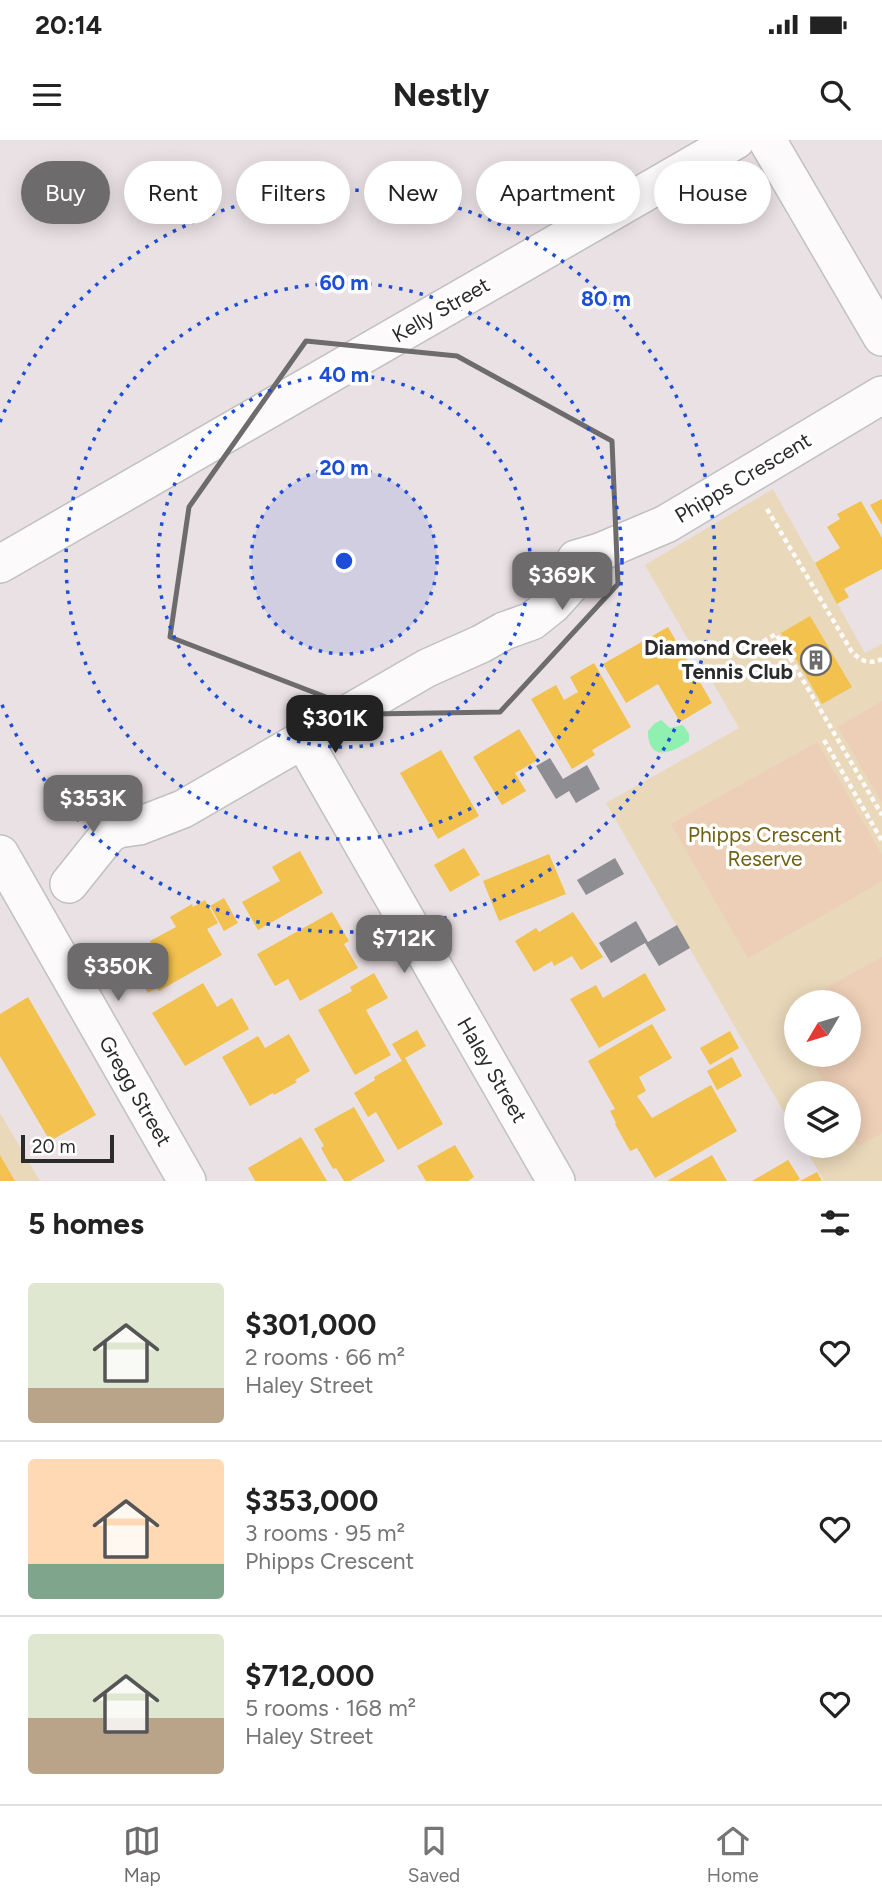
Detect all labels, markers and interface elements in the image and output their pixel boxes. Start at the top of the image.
text: 20:14 [35,9,102,41]
icon: menu [28,76,66,114]
text: Nestly [393,76,489,114]
icon: search [816,76,854,114]
chip: Buy [21,161,110,224]
chip: Rent [124,161,222,224]
chip: Filters [236,161,350,224]
chip: New [364,161,462,224]
chip: Apartment [476,161,640,224]
chip: House [654,161,771,224]
text: 60 m [319,270,369,295]
street label: Kelly Street [388,272,494,347]
text: 80 m [581,286,631,311]
text: 40 m [319,362,369,387]
street label: Phipps Crescent [670,427,815,528]
text: 20 m [319,455,369,480]
centre of rings [332,549,356,573]
pin: $369K [513,552,611,612]
text: $369K [528,561,596,589]
place label: Diamond Creek Tennis Club [644,635,794,684]
building icon: Diamond Creek Tennis Club [799,643,833,677]
pin: $301K [286,696,384,755]
text: $301K [302,704,368,732]
pin: $353K [44,776,142,835]
text: $353K [60,784,127,812]
park label: Phipps Crescent Reserve [688,822,842,871]
pin: $712K [355,916,453,975]
text: $712K [372,924,436,952]
pin: $350K [69,944,167,1003]
text: $350K [83,952,153,980]
north arrow [784,990,861,1068]
map controls [784,990,861,1158]
street label: Haley Street [452,1013,533,1127]
street label: Gregg Street [94,1031,177,1150]
button: layers [784,1081,861,1158]
scale bar [21,1132,114,1164]
text: 20 m [32,1135,76,1158]
icon: filters [816,1204,854,1242]
text: 5 homes [28,1205,144,1242]
text: $301,000 [245,1306,376,1343]
icon: home [84,1311,168,1395]
icon: heart [816,1334,854,1372]
text: 2 rooms · 66 m² [245,1343,405,1371]
text: Haley Street [245,1371,374,1399]
text: $353,000 [245,1482,378,1519]
icon: home [84,1487,168,1571]
icon: heart [816,1510,854,1548]
text: 3 rooms · 95 m² [245,1519,405,1547]
text: Phipps Crescent [245,1547,414,1575]
text: $712,000 [245,1657,374,1694]
icon: home [84,1662,168,1746]
icon: heart [816,1685,854,1723]
text: 5 rooms · 168 m² [245,1694,416,1722]
text: Haley Street [245,1722,374,1750]
tab: Map [123,1822,161,1887]
tab: Saved [408,1822,460,1887]
tab: Home [707,1822,759,1887]

